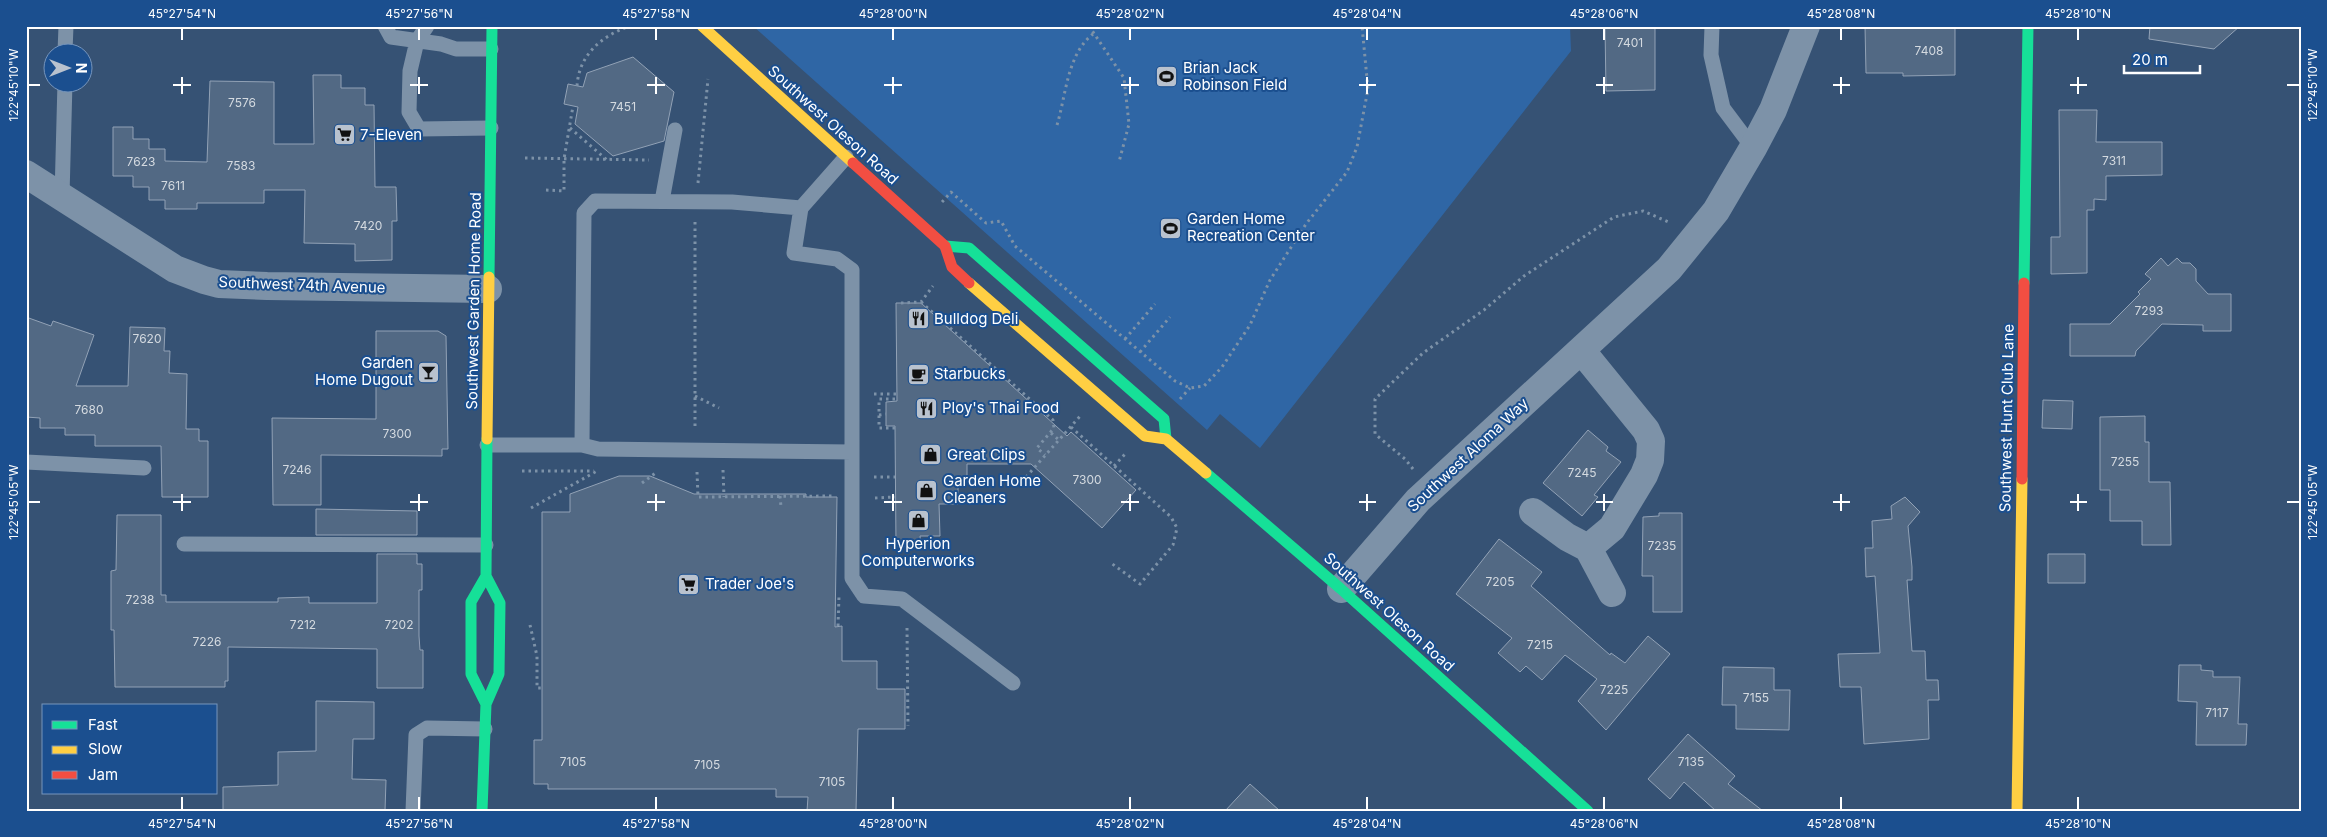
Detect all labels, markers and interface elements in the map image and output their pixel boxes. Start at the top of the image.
text: 45°27'54"N [148,6,216,21]
text: 45°27'56"N [385,6,453,21]
text: 45°27'58"N [622,6,690,21]
text: 45°28'00"N [859,6,927,21]
text: 45°28'02"N [1096,6,1164,21]
text: 45°28'04"N [1333,6,1401,21]
text: 45°28'06"N [1570,6,1638,21]
text: 45°28'08"N [1807,6,1875,21]
text: 45°28'10"N [2045,6,2111,21]
house number: 7401 [1617,35,1643,50]
north arrow [42,42,92,92]
scale bar [2124,42,2201,74]
house number: 7408 [1915,43,1943,58]
text: 122°45'10"W [6,48,21,121]
text: 122°45'10"W [2305,48,2320,121]
text: 20 m [2132,50,2168,69]
place label: Brian Jack Robinson Field [1183,58,1287,94]
street label: Southwest Oleson Road [764,61,903,188]
text: N [73,63,90,73]
sports icon: Brian Jack Robinson Field [1155,65,1179,89]
house number: 7576 [228,95,256,110]
house number: 7451 [610,99,636,114]
supermarket icon: 7-Eleven [332,123,356,147]
place label: 7-Eleven [360,125,422,144]
house number: 7311 [2102,153,2126,168]
house number: 7623 [127,154,155,169]
house number: 7583 [227,158,255,173]
house number: 7611 [161,178,185,193]
street label: Southwest Garden Home Road [462,192,485,410]
place label: Garden Home Recreation Center [1187,209,1315,245]
sports icon: Garden Home Recreation Center [1159,216,1183,240]
house number: 7420 [354,218,382,233]
street label: Southwest 74th Avenue [218,272,386,297]
house number: 7293 [2135,303,2163,318]
restaurant icon: Bulldog Deli [906,307,930,331]
place label: Bulldog Deli [934,309,1018,328]
street label: Southwest Hunt Club Lane [1995,324,2018,512]
house number: 7620 [133,331,161,346]
place label: Garden Home Dugout [315,353,413,389]
bar icon: Garden Home Dugout [417,360,441,384]
cafe icon: Starbucks [906,362,930,386]
place label: Starbucks [934,364,1006,383]
street label: Southwest Aloma Way [1403,393,1533,516]
restaurant icon: Ploy's Thai Food [914,396,938,420]
place label: Ploy's Thai Food [942,398,1059,417]
house number: 7680 [74,402,104,417]
house number: 7300 [382,426,412,441]
shop icon: Great Clips [919,443,943,467]
place label: Great Clips [947,445,1025,464]
house number: 7255 [2111,454,2139,469]
house number: 7246 [282,462,312,477]
text: 122°45'05"W [6,464,21,540]
text: 122°45'05"W [2305,464,2320,540]
house number: 7245 [1568,465,1596,480]
place label: Garden Home Cleaners [943,471,1041,507]
house number: 7300 [1072,472,1102,487]
shop icon: Garden Home Cleaners [915,478,939,502]
shop icon: Hyperion Computerworks [906,509,930,533]
place label: Hyperion Computerworks [861,534,975,570]
house number: 7235 [1648,538,1676,553]
street label: Southwest Oleson Road [1320,548,1459,675]
supermarket icon: Trader Joe's [677,572,701,596]
place label: Trader Joe's [705,574,794,593]
house number: 7205 [1486,574,1514,589]
house number: 7238 [126,592,154,607]
house number: 7212 [290,617,316,632]
house number: 7202 [385,617,414,632]
house number: 7226 [193,634,221,649]
house number: 7215 [1527,637,1553,652]
house number: 7225 [1600,682,1628,697]
house number: 7155 [1743,690,1769,705]
legend [42,704,218,794]
house number: 7117 [2205,705,2229,720]
text: Fast [88,715,118,734]
text: Slow [88,739,122,758]
house number: 7105 [560,754,586,769]
house number: 7135 [1678,754,1704,769]
house number: 7105 [694,757,720,772]
text: Jam [88,765,118,784]
house number: 7105 [819,774,845,789]
text: 45°27'54"N [148,816,216,831]
text: 45°27'56"N [385,816,453,831]
text: 45°27'58"N [622,816,690,831]
text: 45°28'00"N [859,816,927,831]
text: 45°28'02"N [1096,816,1164,831]
text: 45°28'04"N [1333,816,1401,831]
text: 45°28'06"N [1570,816,1638,831]
text: 45°28'08"N [1807,816,1875,831]
text: 45°28'10"N [2045,816,2111,831]

